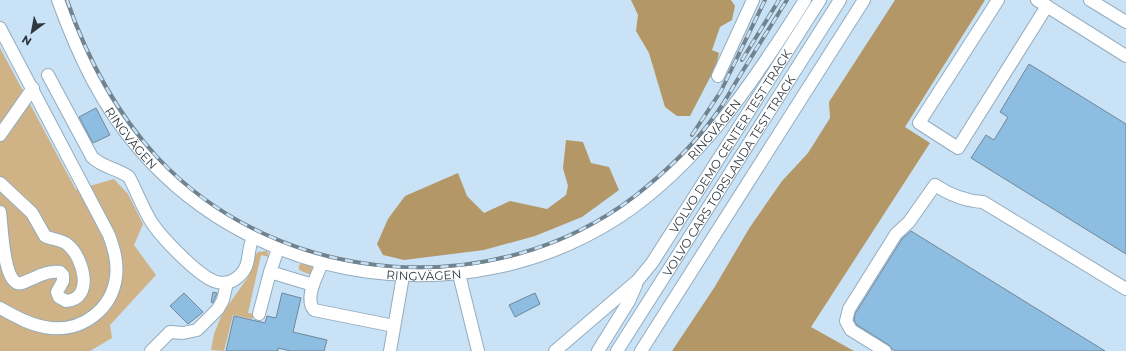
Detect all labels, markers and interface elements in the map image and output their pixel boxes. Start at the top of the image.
north arrow [12,12,52,52]
text: N [19,32,34,49]
street label: VOLVO DEMO CENTER TEST TRACK [666,46,794,236]
street label: VOLVO CARS TORSLANDA TEST TRACK [659,72,798,279]
street label: RINGVÄGEN [684,96,743,163]
street label: RINGVÄGEN [102,104,161,172]
street label: RINGVÄGEN [386,266,462,283]

